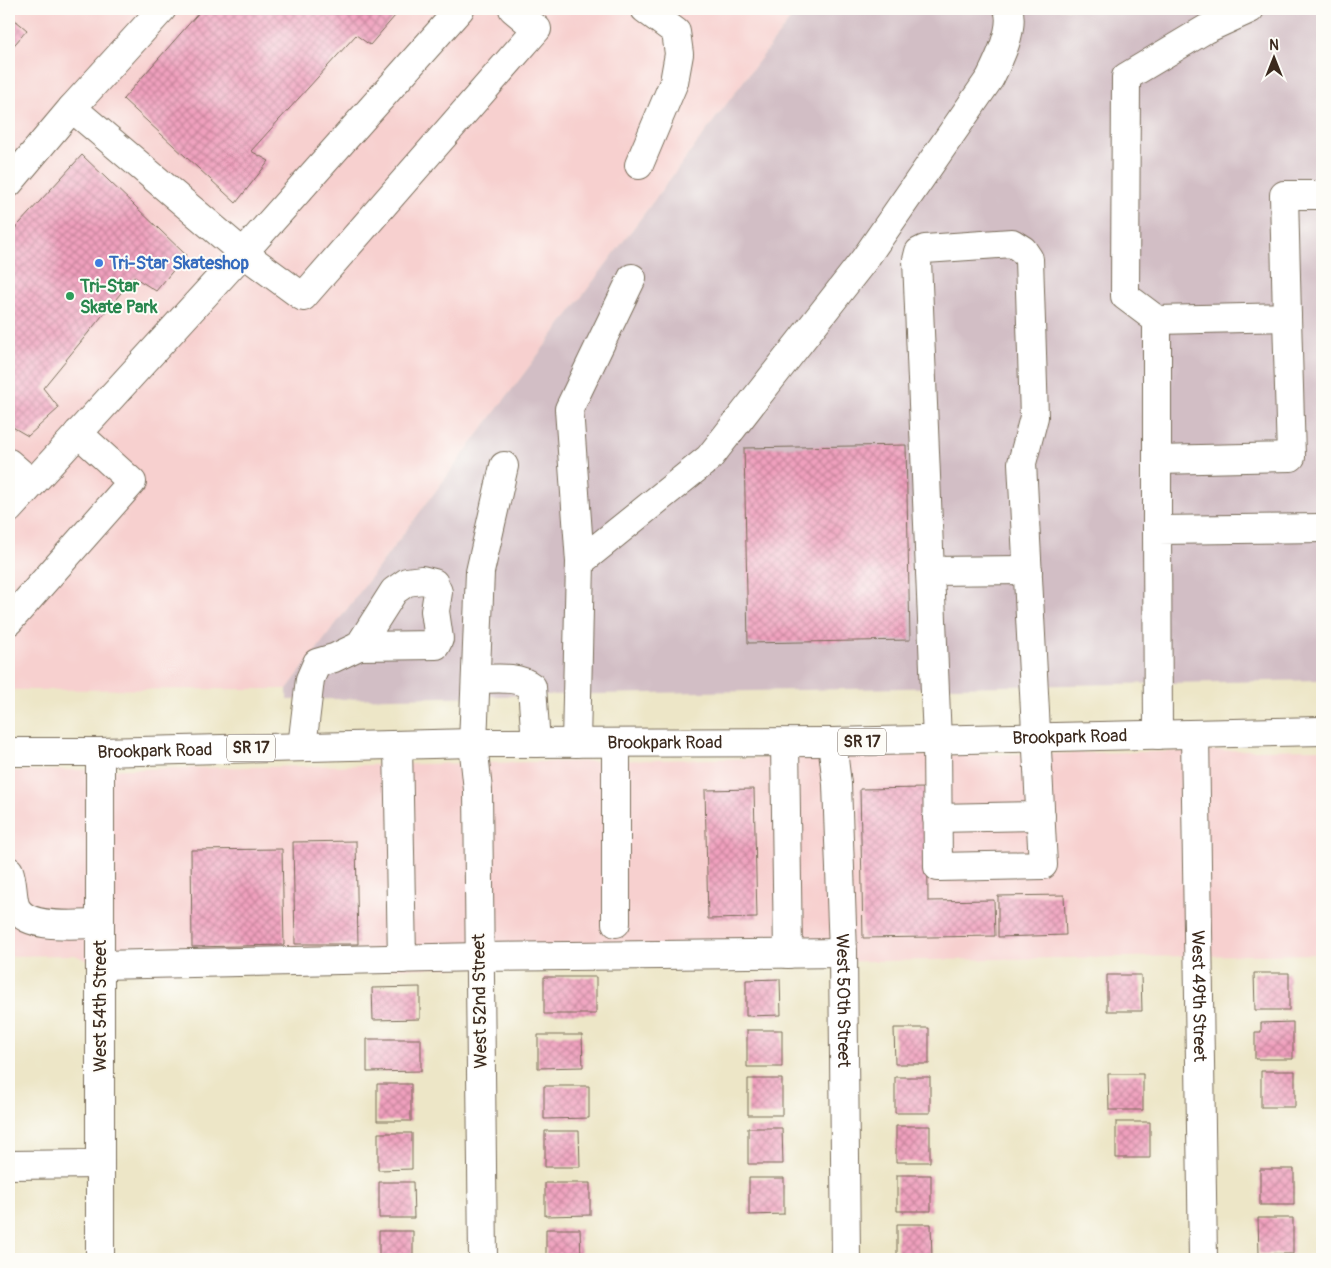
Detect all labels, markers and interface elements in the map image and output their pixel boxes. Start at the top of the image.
north arrow [1248,32,1298,82]
text: N [1269,37,1279,54]
place label: Tri-Star Skateshop [108,252,249,275]
marker: Tri-Star Skateshop [93,257,105,269]
place label: Tri-Star Skate Park [79,275,158,319]
marker: Tri-Star Skate Park [64,290,76,302]
street label: Brookpark Road [1012,724,1128,749]
road number: SR 17 [838,729,886,756]
street label: Brookpark Road [607,731,723,754]
road number: SR 17 [227,734,275,761]
street label: Brookpark Road [97,738,213,764]
street label: West 49th Street [1186,930,1212,1063]
street label: West 52nd Street [467,933,493,1069]
street label: West 50th Street [831,933,856,1068]
street label: West 54th Street [89,939,112,1072]

